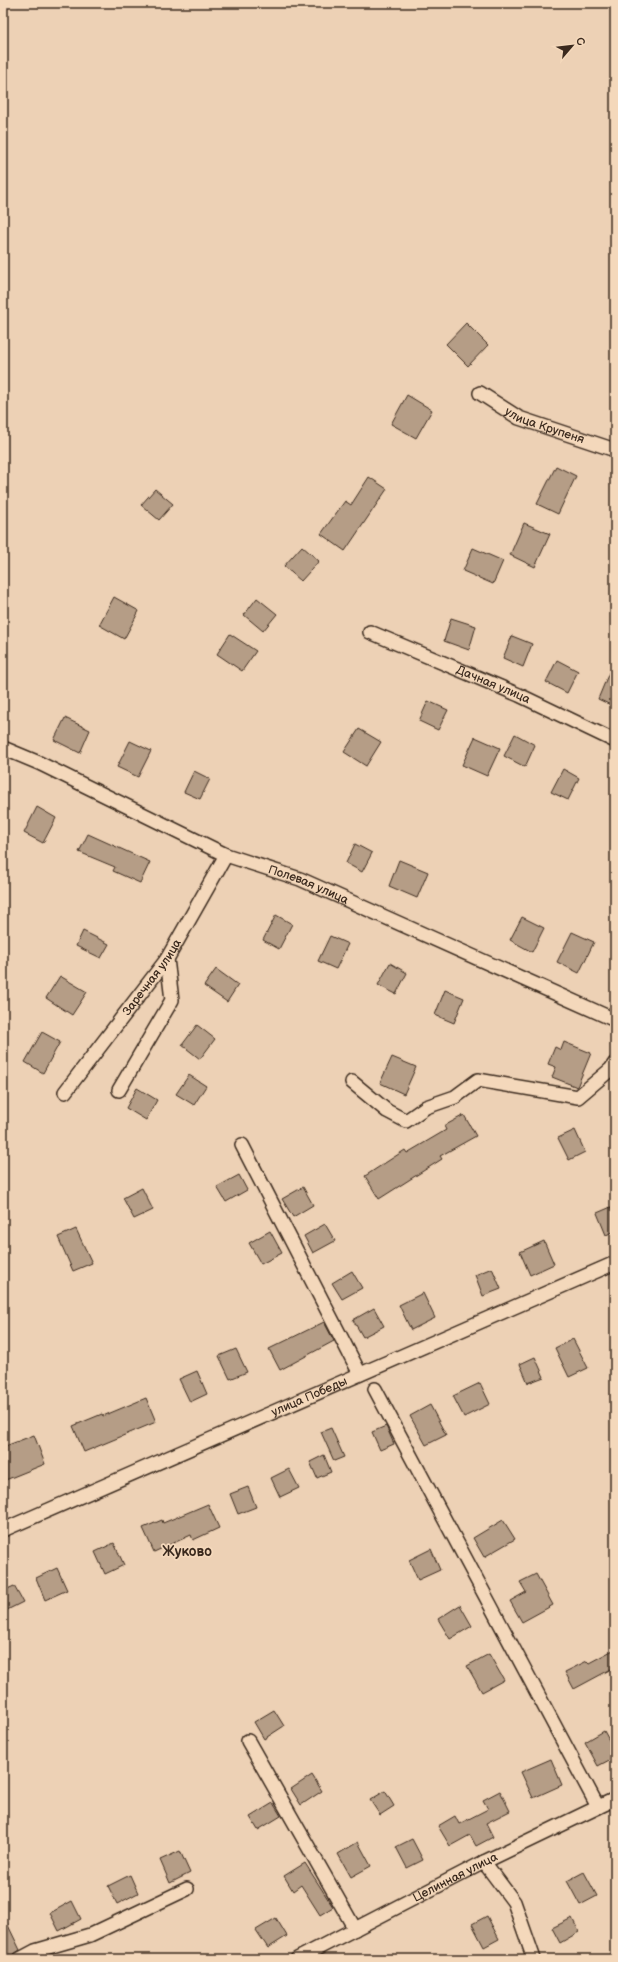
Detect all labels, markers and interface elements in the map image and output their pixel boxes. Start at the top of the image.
north arrow [552,26,592,66]
text: С [573,35,588,48]
street label: улица Крупеня [502,403,587,447]
street label: Дачная улица [454,662,533,707]
street label: Полевая улица [266,862,351,907]
street label: Заречная улица [119,936,184,1018]
street label: улица Победы [269,1373,349,1420]
district label: Жуково [162,1543,212,1560]
street label: Целинная улица [410,1849,500,1905]

